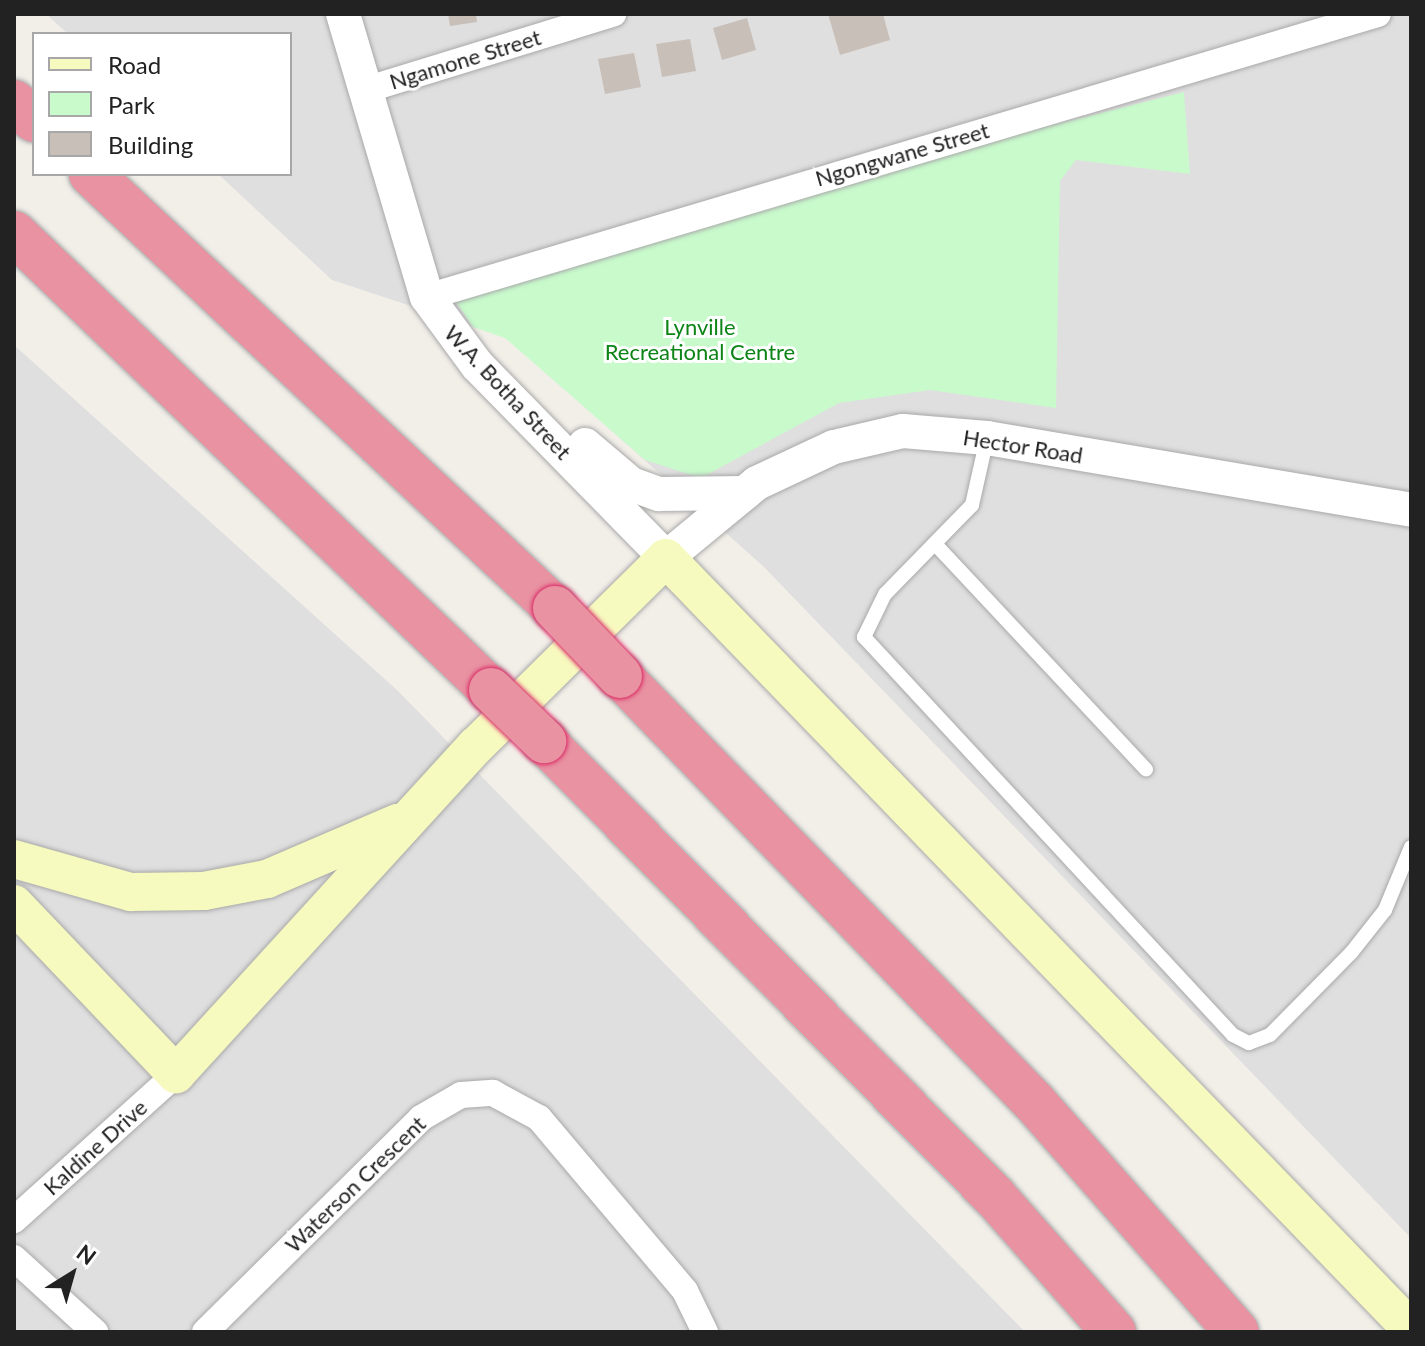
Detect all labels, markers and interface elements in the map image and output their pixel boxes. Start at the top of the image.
street label: Ngamone Street [386,23,544,95]
legend [32,32,292,176]
text: Road [108,50,161,79]
text: Park [108,90,155,119]
street label: Ngongwane Street [812,117,992,191]
text: Building [108,130,193,159]
park label: Lynville Recreational Centre [605,313,795,364]
street label: W.A. Botha Street [439,320,577,464]
street label: Hector Road [961,423,1085,469]
street label: Kaldine Drive [38,1094,152,1200]
street label: Waterson Crescent [279,1110,431,1258]
north arrow [32,1234,112,1314]
text: N [72,1239,102,1270]

